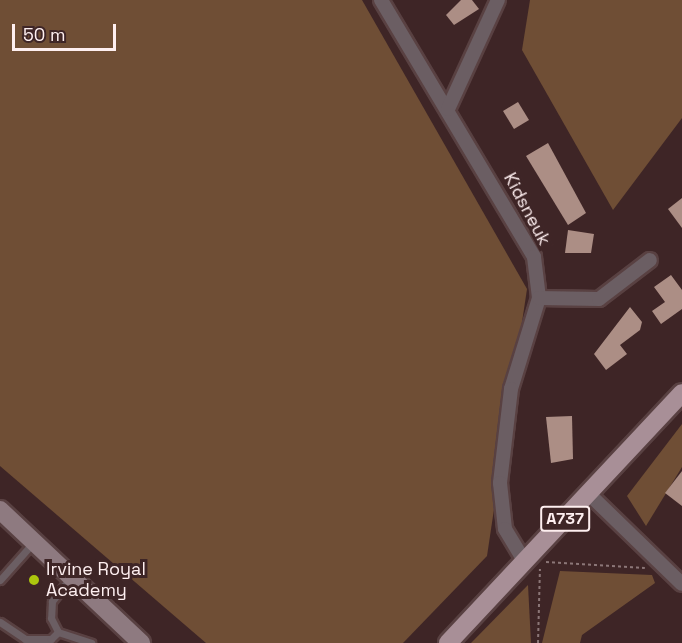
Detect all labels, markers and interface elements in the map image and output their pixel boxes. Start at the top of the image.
scale bar [15,12,118,50]
text: 50 m [23,23,65,46]
street label: Kidsneuk [499,169,555,249]
road number: A737 [540,506,590,532]
place label: Irvine Royal Academy [46,559,146,602]
marker: Irvine Royal Academy [27,573,41,587]

